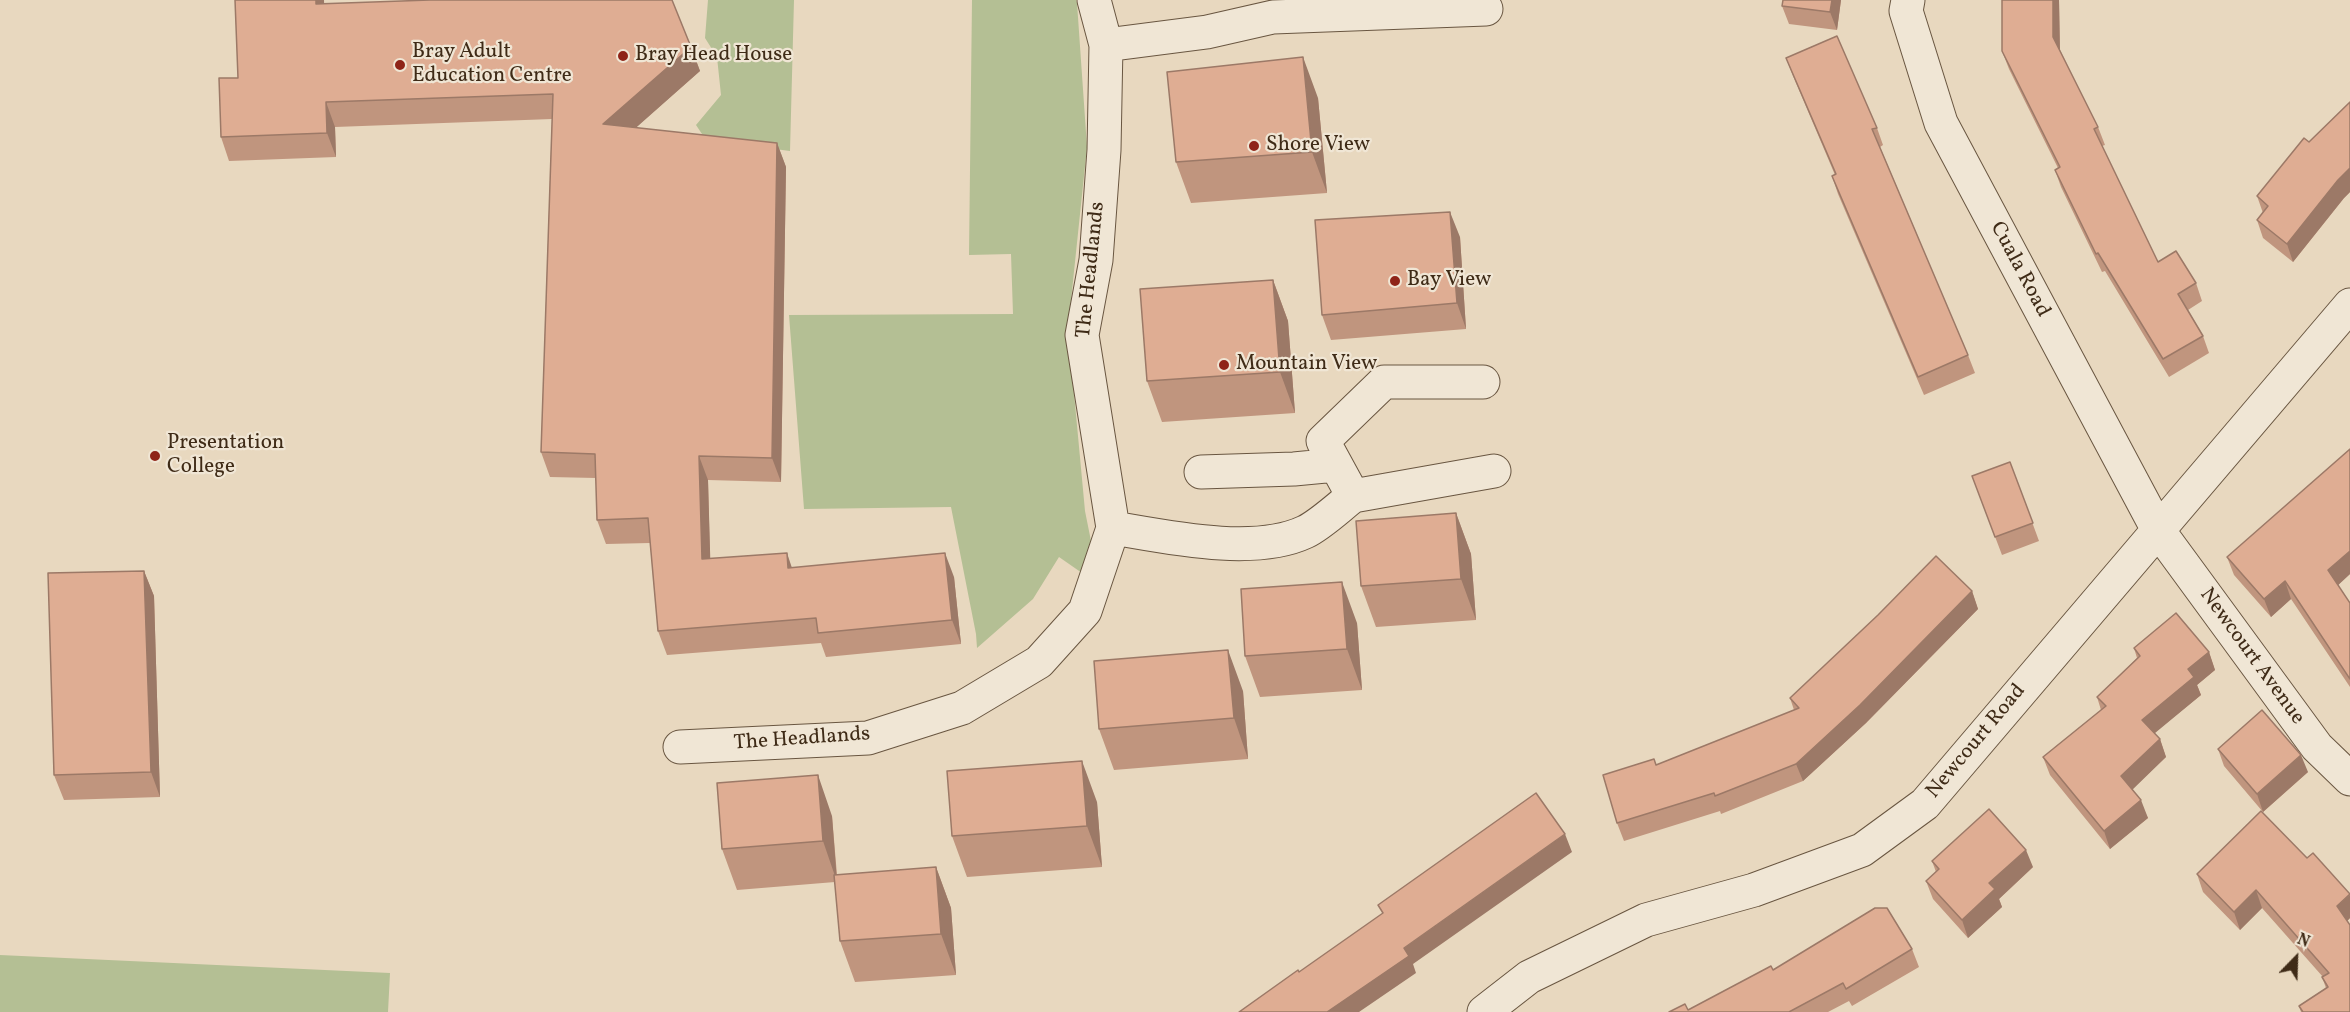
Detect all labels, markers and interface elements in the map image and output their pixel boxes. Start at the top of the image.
place label: Bray Adult Education Centre [412,40,572,90]
place label: Bray Head House [635,43,792,69]
marker: Bray Head House [616,49,630,63]
marker: Bray Adult Education Centre [393,58,407,72]
place label: Shore View [1266,133,1370,159]
marker: Shore View [1247,139,1261,153]
street label: The Headlands [1072,201,1112,339]
street label: Cuala Road [1983,218,2055,322]
place label: Bay View [1407,268,1491,294]
marker: Bay View [1388,274,1402,288]
place label: Mountain View [1236,352,1377,378]
marker: Mountain View [1217,358,1231,372]
place label: Presentation College [167,431,284,481]
marker: Presentation College [148,449,162,463]
street label: Newcourt Avenue [2193,584,2309,730]
street label: Newcourt Road [1922,680,2032,804]
street label: The Headlands [733,723,871,757]
north arrow [2266,928,2326,988]
text: N [2293,929,2313,954]

